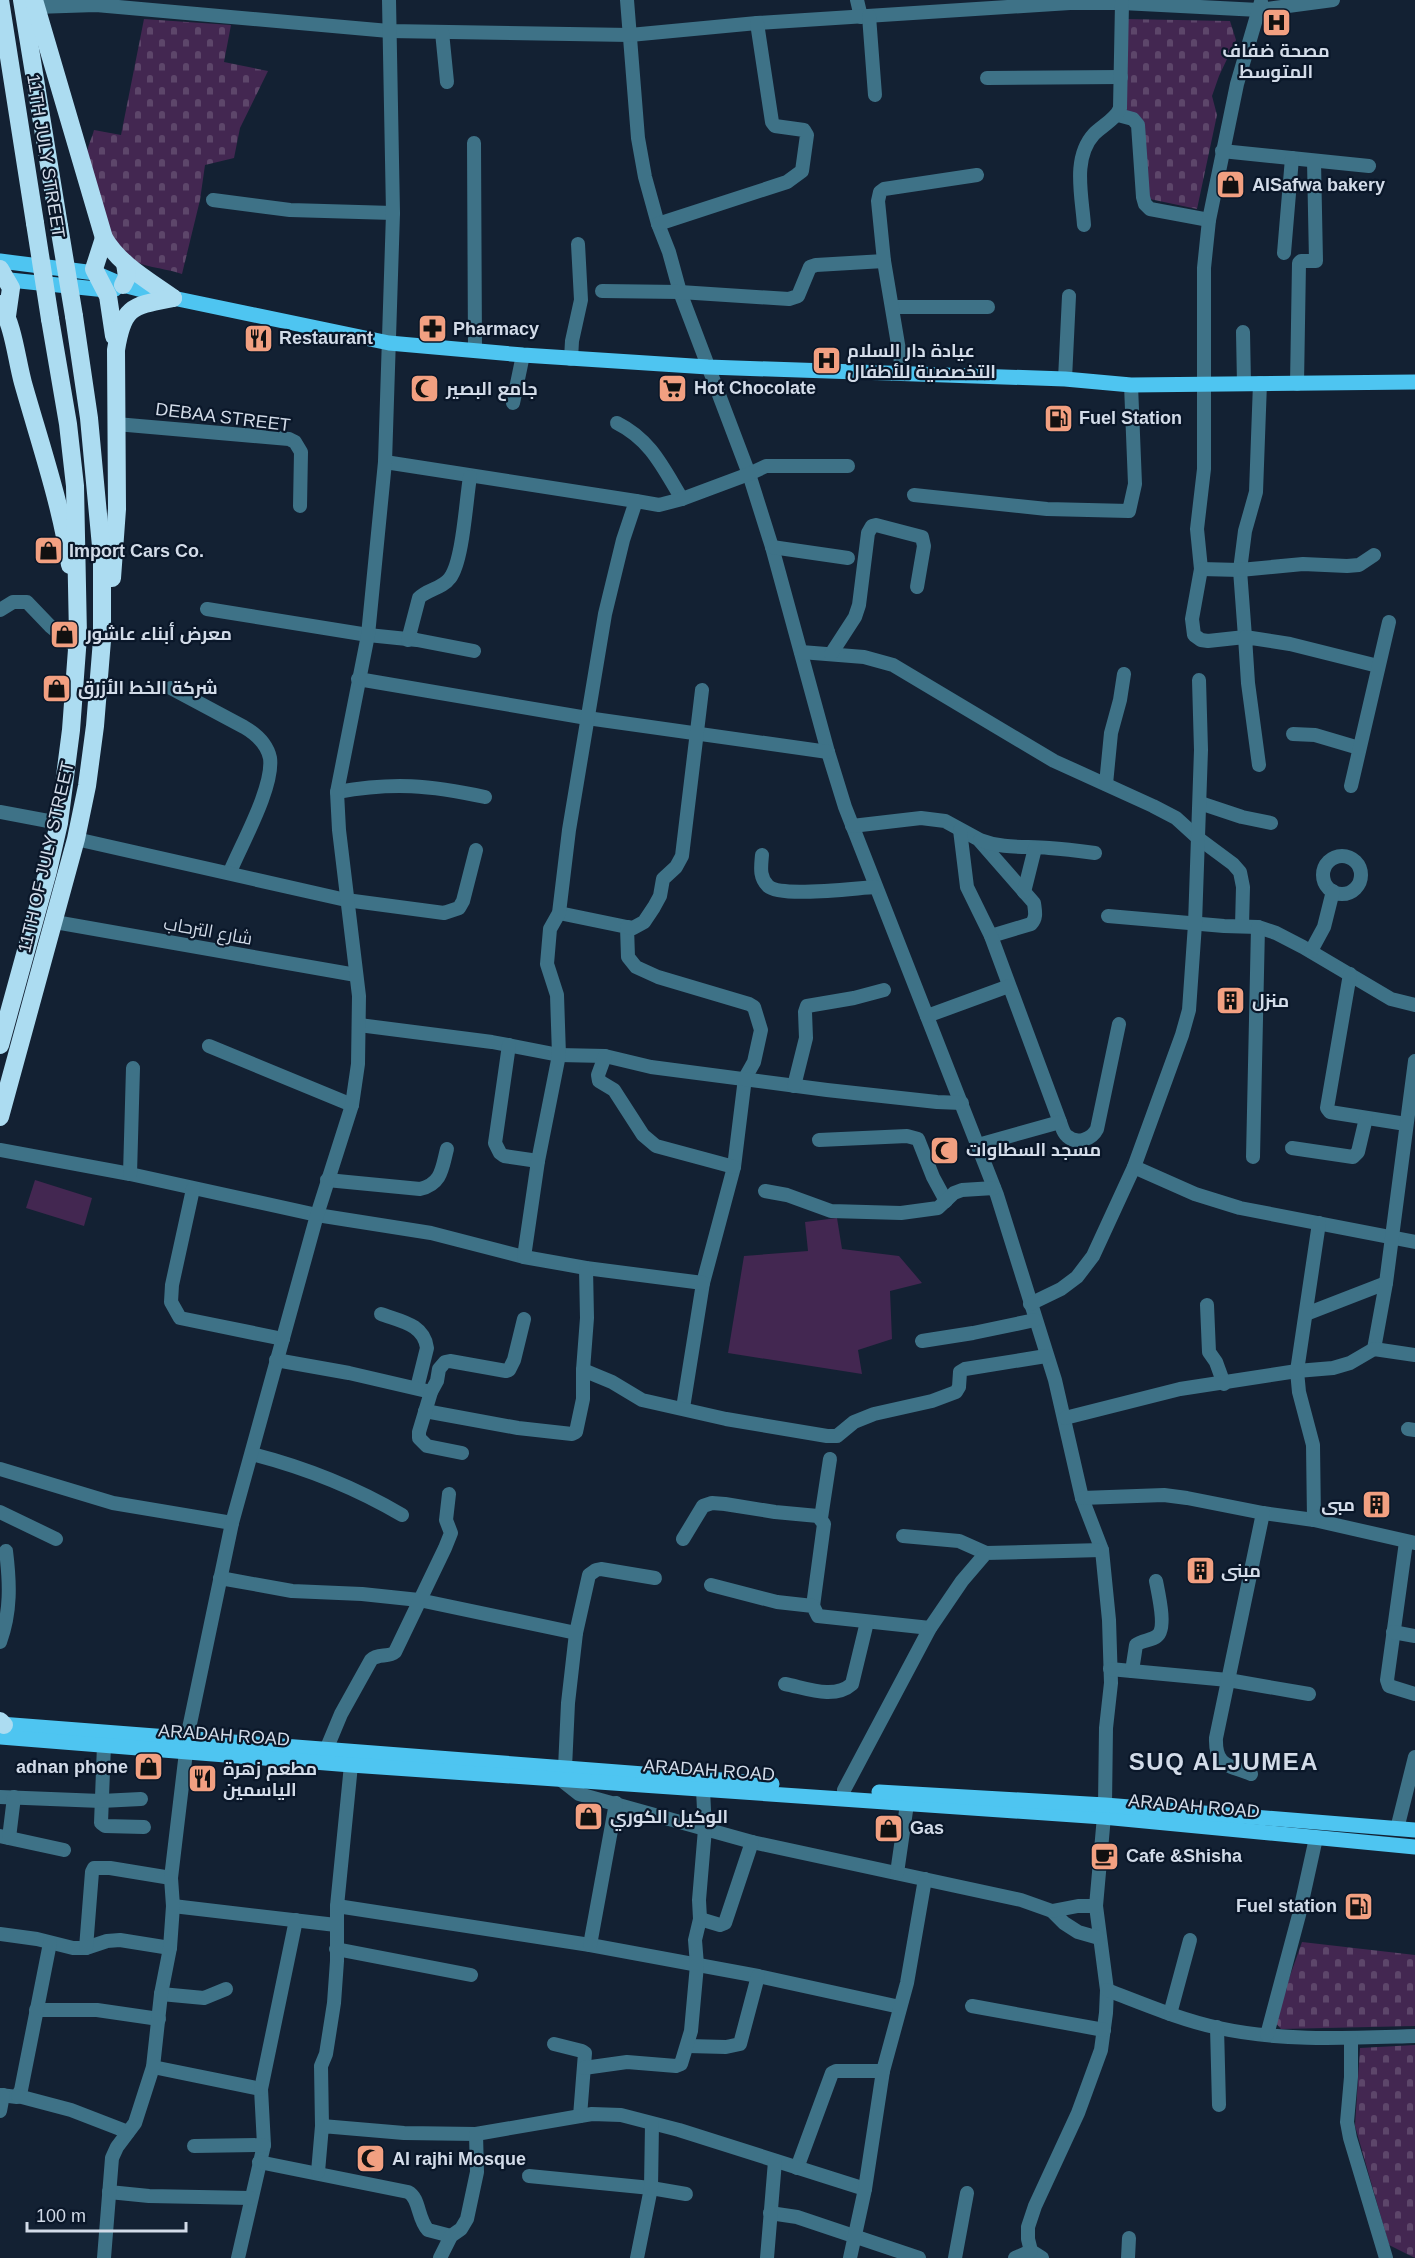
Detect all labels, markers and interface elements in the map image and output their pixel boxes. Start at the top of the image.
hospital icon: مصحة ضفاف المتوسط [1260,6,1292,38]
place label: مصحة ضفاف المتوسط [1222,41,1330,83]
street label: 11TH JULY STREET [23,72,69,240]
shop icon: AlSafwa bakery [1215,169,1247,201]
place label: AlSafwa bakery [1252,175,1385,195]
pharmacy icon: Pharmacy [416,313,448,345]
place label: Pharmacy [453,319,539,339]
restaurant icon: Restaurant [242,322,274,354]
place label: Restaurant [279,328,373,348]
place label: عيادة دار السلام التخصصية للأطفال [847,341,996,383]
hospital icon: عيادة دار السلام التخصصية للأطفال [810,345,842,377]
supermarket icon: Hot Chocolate [657,372,689,404]
mosque icon: جامع البصير [409,373,441,405]
place label: Hot Chocolate [694,378,816,398]
place label: جامع البصير [445,379,538,401]
street label: DEBAA STREET [154,399,292,435]
fuel station icon: Fuel Station [1042,402,1074,434]
place label: Fuel Station [1079,408,1182,428]
shop icon: Import Cars Co. [32,535,64,567]
place label: Import Cars Co. [69,541,204,561]
shop icon: معرض أبناء عاشور [49,618,81,650]
place label: معرض أبناء عاشور [85,621,232,645]
shop icon: شركة الخط الأزرق [41,672,73,704]
place label: شركة الخط الأزرق [78,678,218,699]
street label: 11TH OF JULY STREET [14,759,78,955]
street label: شارع الترحاب [162,913,254,951]
building icon: منزل [1215,985,1247,1017]
place label: منزل [1252,991,1289,1012]
mosque icon: مسجد السطاوات [929,1134,961,1166]
place label: مسجد السطاوات [966,1140,1101,1161]
building icon: مبى [1360,1489,1392,1521]
place label: مبى [1321,1495,1355,1516]
building icon: مبنى [1184,1555,1216,1587]
place label: مبنى [1221,1561,1261,1582]
street label: ARADAH ROAD [157,1720,291,1750]
district label: SUQ ALJUMEA [1129,1748,1319,1775]
shop icon: adnan phone [133,1751,165,1783]
street label: ARADAH ROAD [642,1755,776,1785]
place label: adnan phone [16,1757,128,1777]
place label: مطعم زهرة الياسمين [223,1759,317,1801]
restaurant icon: مطعم زهرة الياسمين [186,1763,218,1795]
street label: ARADAH ROAD [1127,1790,1261,1822]
shop icon: الوكيل الكوري [573,1801,605,1833]
place label: الوكيل الكوري [610,1807,728,1831]
shop icon: Gas [873,1812,905,1844]
place label: Gas [910,1818,944,1838]
cafe icon: Cafe &Shisha [1089,1840,1121,1872]
place label: Cafe &Shisha [1126,1846,1243,1866]
fuel station icon: Fuel station [1342,1890,1374,1922]
place label: Fuel station [1236,1896,1337,1916]
mosque icon: Al rajhi Mosque [355,2143,387,2175]
place label: Al rajhi Mosque [392,2149,526,2169]
scale bar [27,2195,186,2233]
text: 100 m [36,2206,86,2226]

